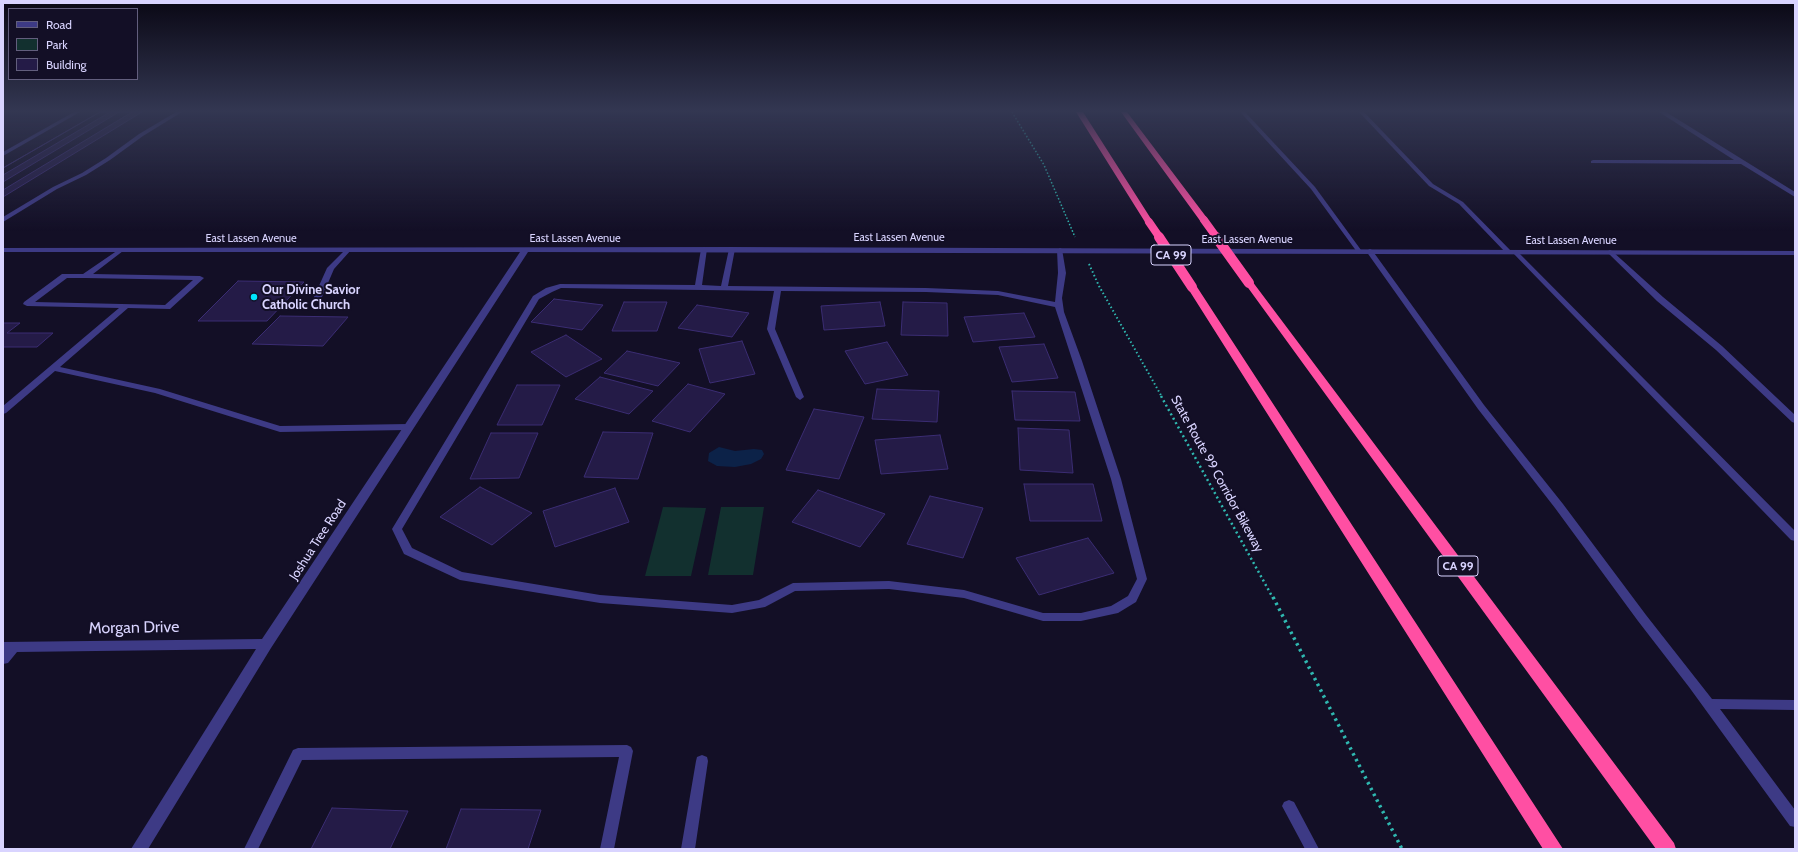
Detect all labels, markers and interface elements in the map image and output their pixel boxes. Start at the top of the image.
legend [8,8,138,80]
text: Road [46,17,72,32]
text: Park [46,37,68,52]
text: Building [46,57,87,72]
street label: East Lassen Avenue [853,231,945,245]
street label: East Lassen Avenue [205,232,297,246]
street label: East Lassen Avenue [529,232,621,246]
street label: East Lassen Avenue [1201,233,1293,247]
street label: East Lassen Avenue [1525,234,1617,248]
road number: CA 99 [1151,245,1191,265]
place label: Our Divine Savior Catholic Church [262,282,360,313]
marker: Our Divine Savior Catholic Church [249,292,259,302]
street label: State Route 99 Corridor Bikeway [1167,393,1267,555]
street label: Joshua Tree Road [286,497,350,583]
road number: CA 99 [1438,556,1478,576]
street label: Morgan Drive [89,618,179,638]

